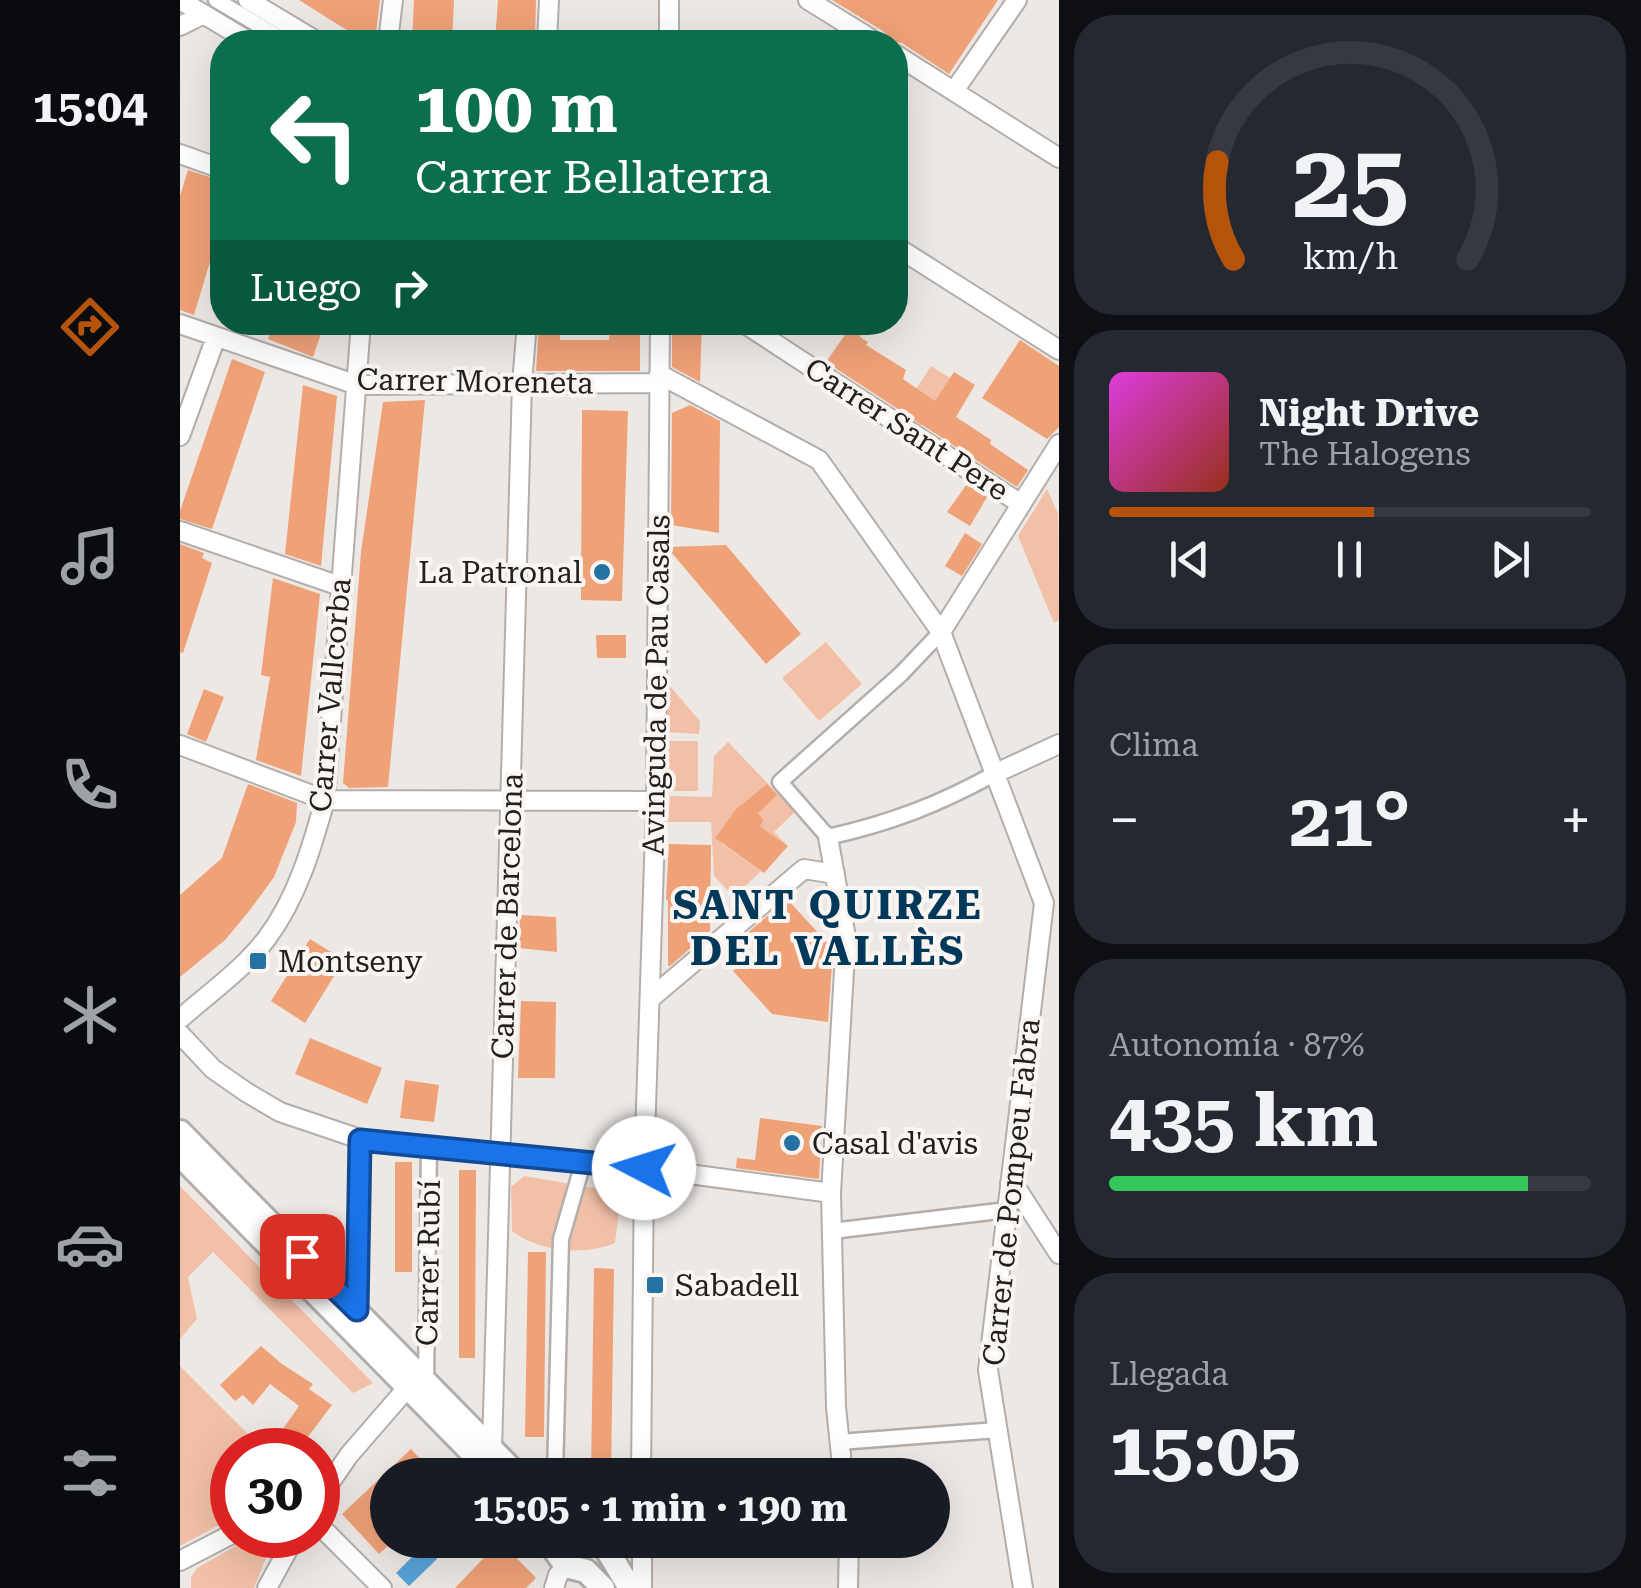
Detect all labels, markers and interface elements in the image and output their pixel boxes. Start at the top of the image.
text: 100 m [415,67,618,149]
icon: left [250,70,380,200]
text: 15:04 [33,80,147,133]
text: 25 [1292,121,1408,242]
text: Carrer Bellaterra [415,151,771,204]
text: km/h [1302,236,1398,278]
icon: right [382,260,437,315]
text: Luego [250,266,362,310]
icon: directions [55,292,125,362]
street label: Carrer Sant Pere [799,350,1015,508]
street label: Carrer Moreneta [356,361,594,401]
text: Night Drive [1259,391,1479,435]
text: The Halogens [1259,435,1471,473]
street label: Avinguda de Pau Casals [636,514,676,856]
icon: music [55,521,125,591]
icon: previous [1162,532,1217,587]
icon: pause [1322,532,1377,587]
icon: next [1483,532,1538,587]
place label: La Patronal [418,555,582,590]
marker: La Patronal [591,561,613,583]
street label: Carrer Vallcorba [302,576,358,814]
text: Clima [1109,726,1199,764]
icon: phone [55,750,125,820]
street label: Carrer de Barcelona [485,772,529,1060]
text: 21° [1289,776,1411,864]
text: − [1109,788,1140,852]
text: + [1560,788,1591,852]
district label: SANT QUIRZE DEL VALLÈS [673,882,983,975]
place label: Montseny [278,944,423,979]
marker: Montseny [247,950,269,972]
icon: climate [55,980,125,1050]
street label: Carrer de Pompeu Fabra [975,1017,1047,1367]
text: Autonomía · 87% [1109,1026,1364,1064]
text: 435 km [1109,1076,1378,1164]
position arrow [592,1116,696,1220]
place label: Casal d'avis [812,1126,978,1161]
marker: Casal d'avis [781,1132,803,1154]
street label: Carrer Rubí [409,1179,447,1347]
icon: car [55,1209,125,1279]
pin [260,1214,345,1299]
icon: arrive [275,1229,330,1284]
place label: Sabadell [675,1268,799,1303]
marker: Sabadell [644,1274,666,1296]
text: Llegada [1109,1355,1229,1393]
text: 15:05 [1109,1405,1300,1493]
speed limit sign: 30 [210,1428,340,1558]
icon: filters [55,1438,125,1508]
text: 15:05 · 1 min · 190 m [473,1486,847,1530]

